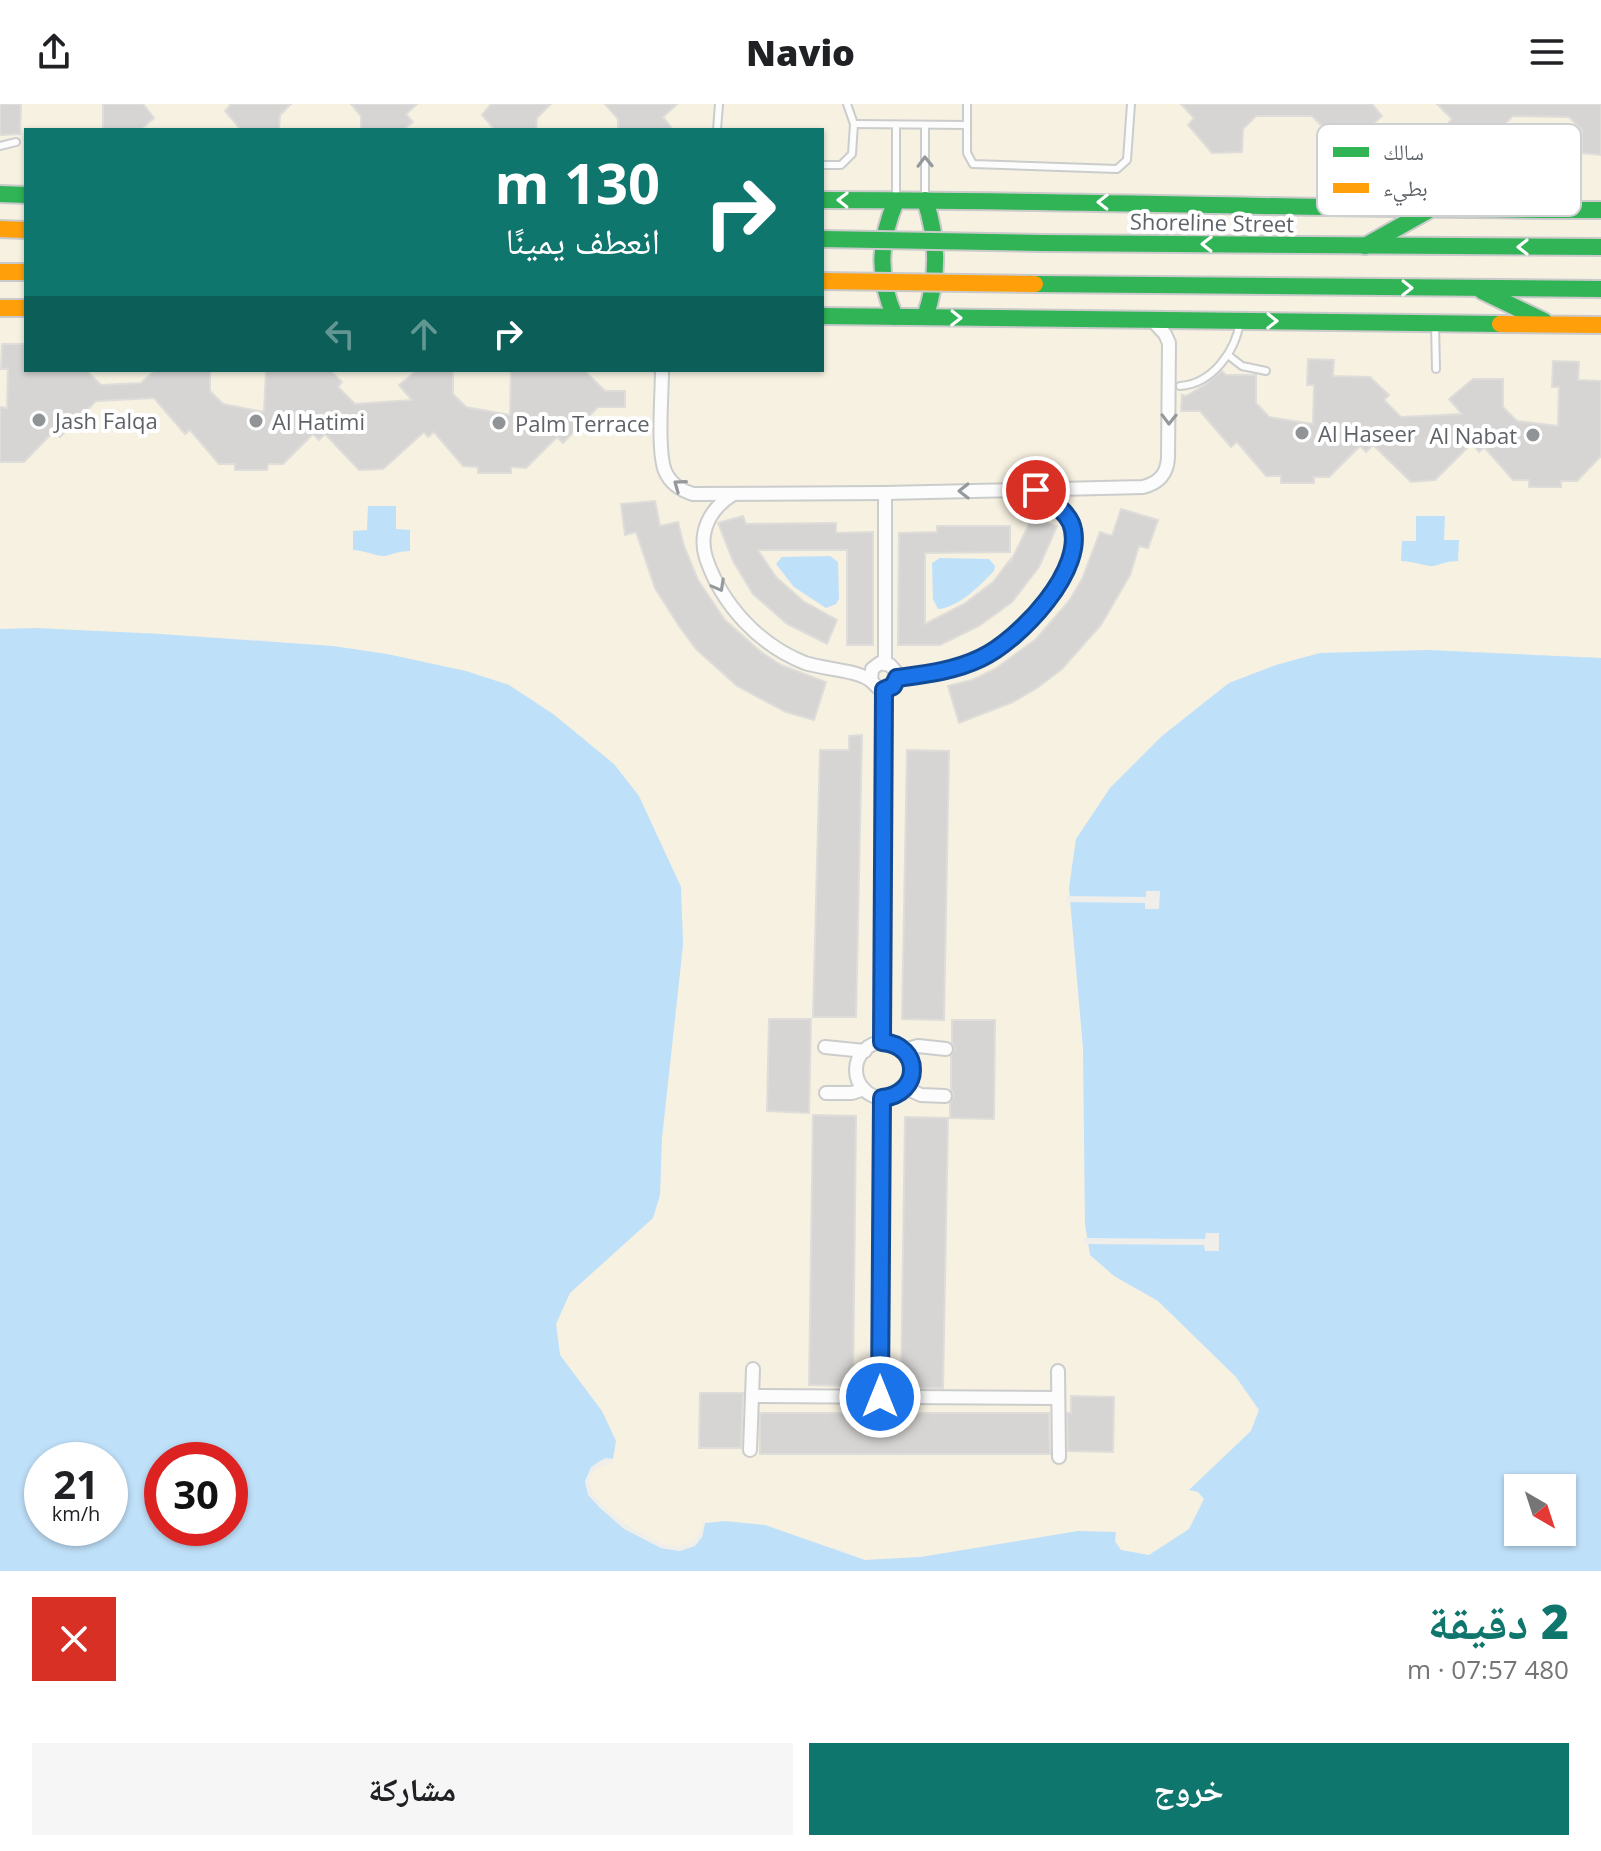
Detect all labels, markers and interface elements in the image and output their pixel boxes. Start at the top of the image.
text: Navio [746,28,855,77]
icon: share [32,30,76,74]
icon: menu [1525,30,1569,74]
legend [1317,124,1581,216]
text: سالك [1383,136,1424,166]
text: 130 m [494,144,660,220]
one-way arrow [916,155,934,168]
icon: right [688,160,792,264]
text: بطيء [1383,172,1428,206]
one-way arrow [836,192,849,209]
one-way arrow [1096,193,1109,211]
street label: Shoreline Street [1130,206,1295,238]
text: انعطف يمينًا [505,216,660,265]
one-way arrow [1200,236,1213,253]
one-way arrow [1516,238,1529,256]
one-way arrow [1401,279,1414,297]
one-way arrow [950,309,963,327]
icon: left [318,312,362,356]
icon: ahead [402,312,446,356]
icon: right [486,312,530,356]
one-way arrow [1266,312,1279,330]
place label: Jash Falqa [53,405,158,435]
place label: Al Hatimi [272,406,365,436]
place label: Palm Terrace [515,408,650,438]
marker: Jash Falqa [30,411,48,429]
marker: Al Hatimi [247,412,265,430]
one-way arrow [1160,413,1178,426]
marker: Palm Terrace [490,414,508,432]
place label: Al Haseer [1318,418,1416,448]
place label: Al Nabat [1430,420,1517,450]
marker: Al Haseer [1293,424,1311,442]
marker: Al Nabat [1524,426,1542,444]
pin [1002,456,1070,524]
icon: arrive [1014,468,1058,512]
one-way arrow [673,480,688,495]
one-way arrow [957,483,970,500]
one-way arrow [710,578,725,593]
position arrow [838,1355,922,1439]
speed limit sign: 30 [144,1442,248,1546]
text: 21 [53,1456,99,1511]
north arrow [1504,1474,1576,1546]
map controls [1504,1474,1576,1546]
text: km/h [52,1500,100,1527]
text: 2 دقيقة [1428,1588,1569,1653]
button: close [32,1597,116,1681]
text: 480 m · 07:57 [1407,1651,1569,1687]
button: مشاركة [32,1743,793,1835]
button: خروج [809,1743,1569,1835]

